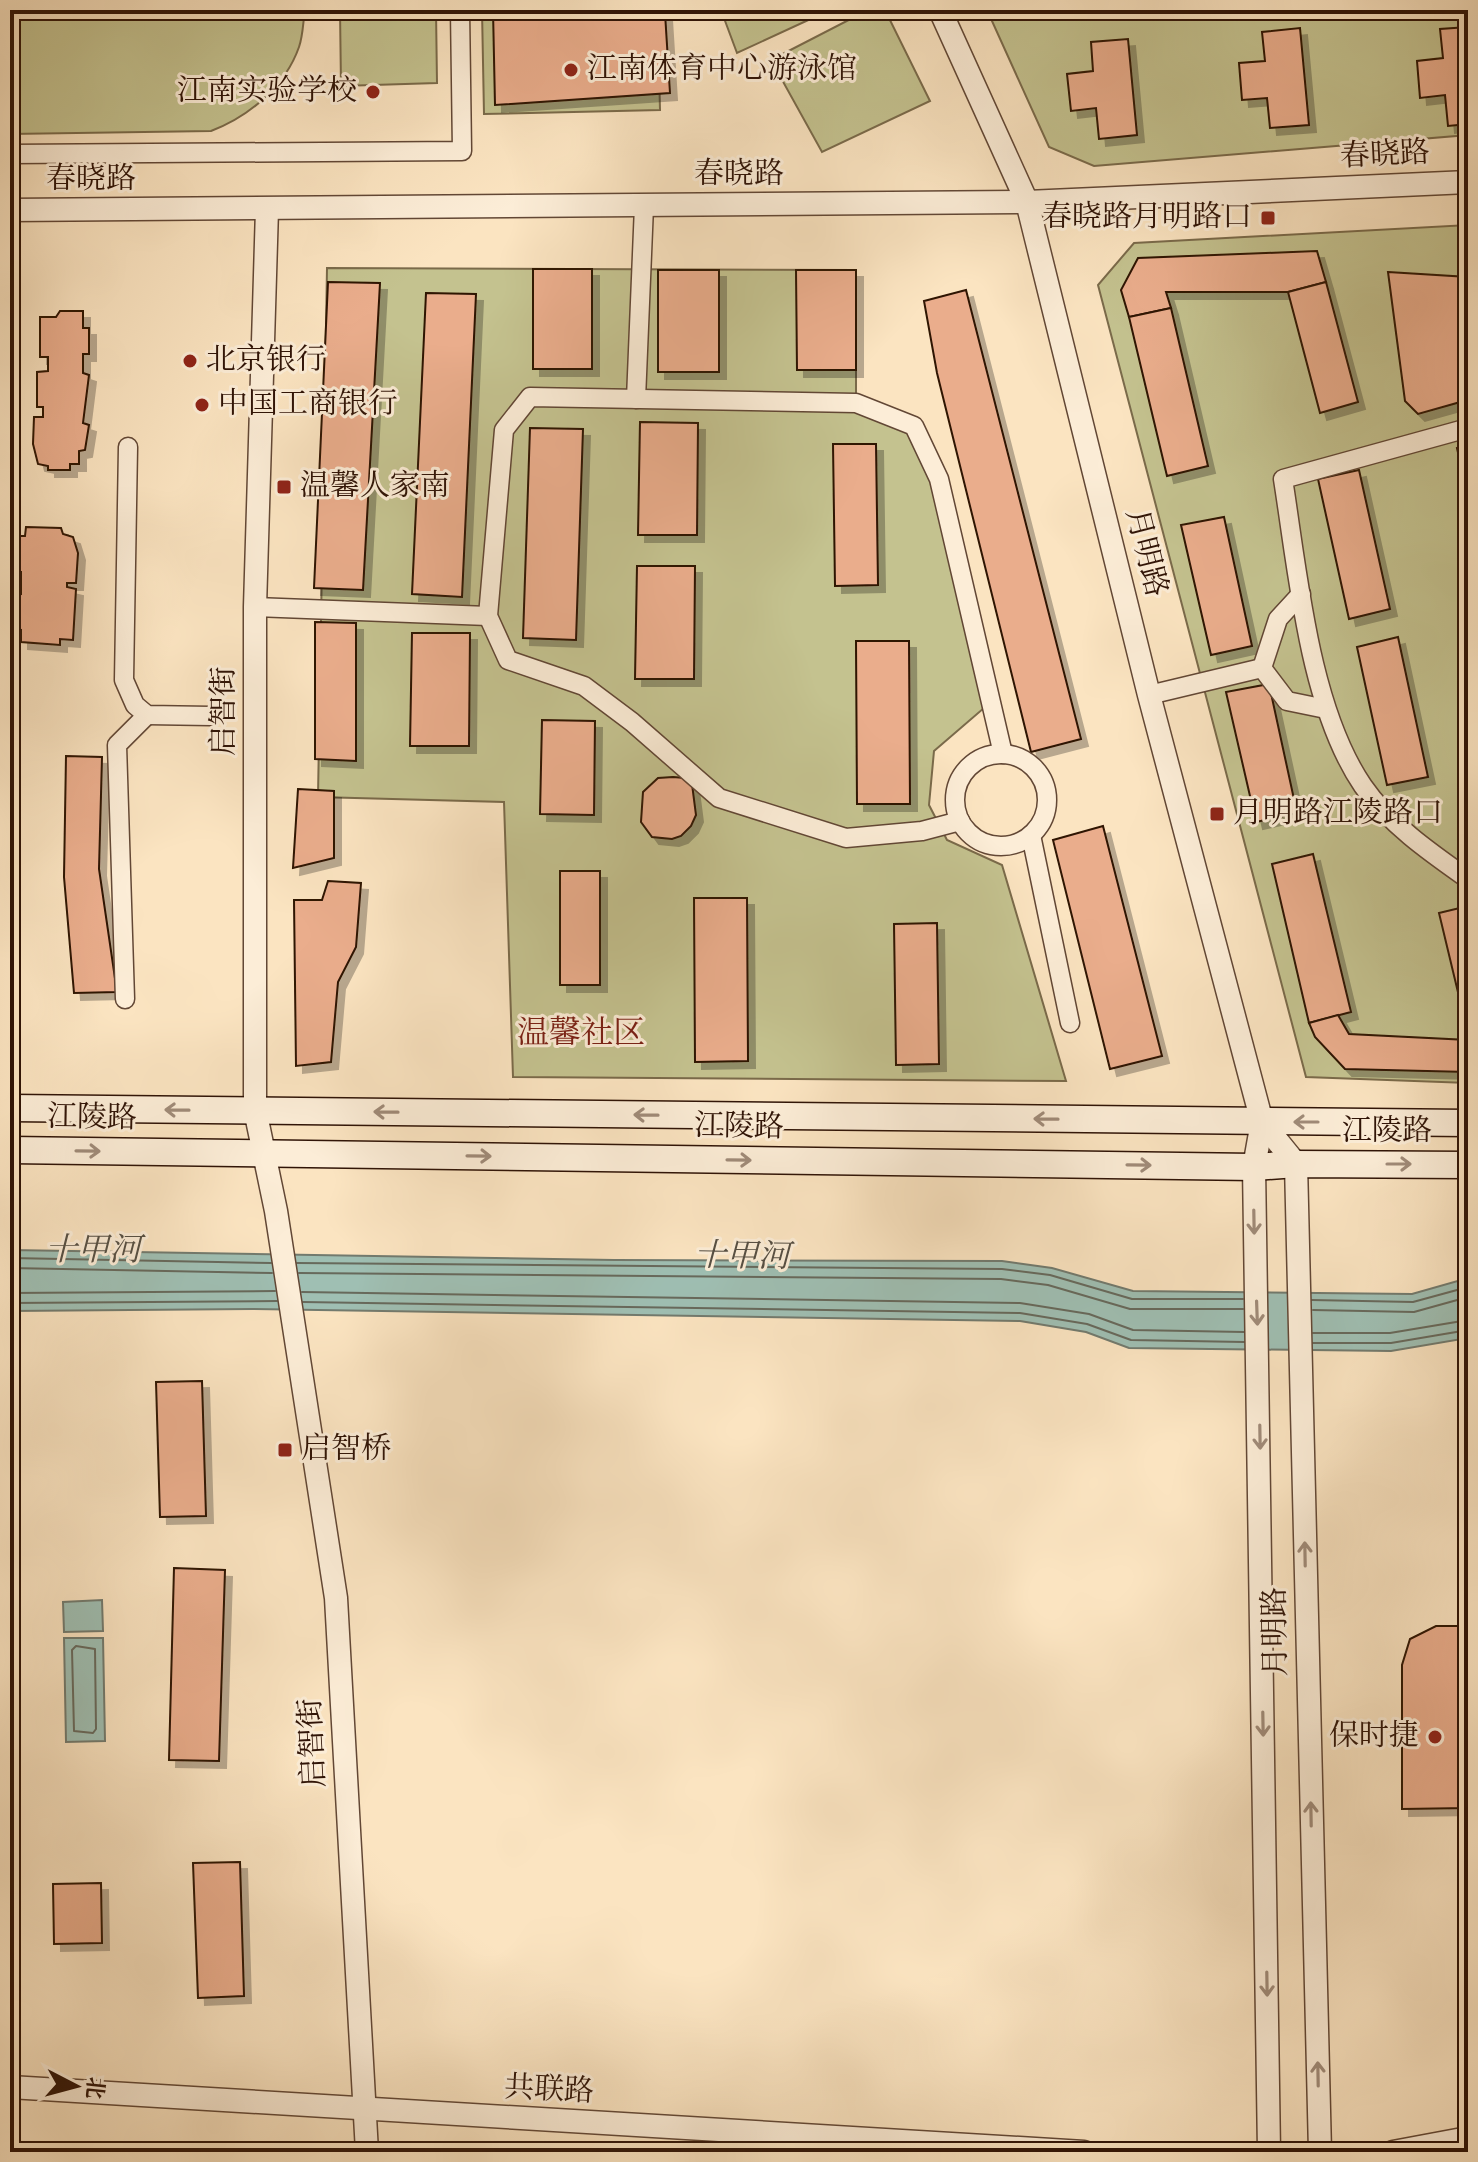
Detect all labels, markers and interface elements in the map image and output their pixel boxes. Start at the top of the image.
place label: 江南体育中心游泳馆 [587,49,857,92]
marker: 江南体育中心游泳馆 [562,61,580,79]
place label: 江南实验学校 [177,71,357,114]
marker: 江南实验学校 [364,83,382,101]
street label: 春晓路 [1339,132,1431,180]
street label: 春晓路 [694,154,784,197]
street label: 春晓路 [46,159,136,202]
place label: 春晓路月明路口 [1042,197,1252,240]
marker: 春晓路月明路口 [1259,209,1277,227]
place label: 北京银行 [206,340,326,383]
marker: 北京银行 [181,352,199,370]
place label: 中国工商银行 [218,384,398,427]
marker: 中国工商银行 [193,396,211,414]
place label: 温馨人家南 [300,466,450,509]
marker: 温馨人家南 [275,478,293,496]
street label: 月明路 [1113,504,1177,602]
street label: 启智街 [204,666,247,756]
place label: 月明路江陵路口 [1233,793,1443,836]
marker: 月明路江陵路口 [1208,805,1226,823]
district label: 温馨社区 [517,1012,645,1058]
street label: 江陵路 [47,1097,137,1141]
one-way arrow [164,1102,191,1117]
one-way arrow [373,1104,400,1120]
street label: 江陵路 [694,1106,784,1150]
one-way arrow [633,1107,660,1123]
one-way arrow [1033,1111,1060,1127]
street label: 江陵路 [1342,1111,1432,1154]
one-way arrow [1293,1114,1320,1130]
one-way arrow [74,1143,101,1159]
one-way arrow [465,1149,492,1164]
one-way arrow [725,1152,752,1168]
one-way arrow [1125,1157,1152,1173]
one-way arrow [1385,1157,1412,1172]
one-way arrow [1246,1208,1262,1235]
water label: 十甲河 [45,1229,146,1275]
water label: 十甲河 [694,1234,795,1282]
one-way arrow [1249,1299,1264,1326]
one-way arrow [1252,1423,1267,1449]
place label: 启智桥 [301,1429,391,1472]
marker: 启智桥 [276,1441,294,1459]
one-way arrow [1297,1541,1312,1568]
street label: 月明路 [1255,1587,1299,1677]
street label: 启智街 [290,1697,338,1789]
one-way arrow [1256,1710,1271,1737]
place label: 保时捷 [1329,1716,1419,1759]
marker: 保时捷 [1426,1728,1444,1746]
one-way arrow [1304,1801,1319,1828]
one-way arrow [1259,1970,1275,1997]
north arrow [36,2046,116,2126]
one-way arrow [1310,2061,1326,2088]
street label: 共联路 [503,2067,595,2115]
text: 北 [76,2075,110,2100]

